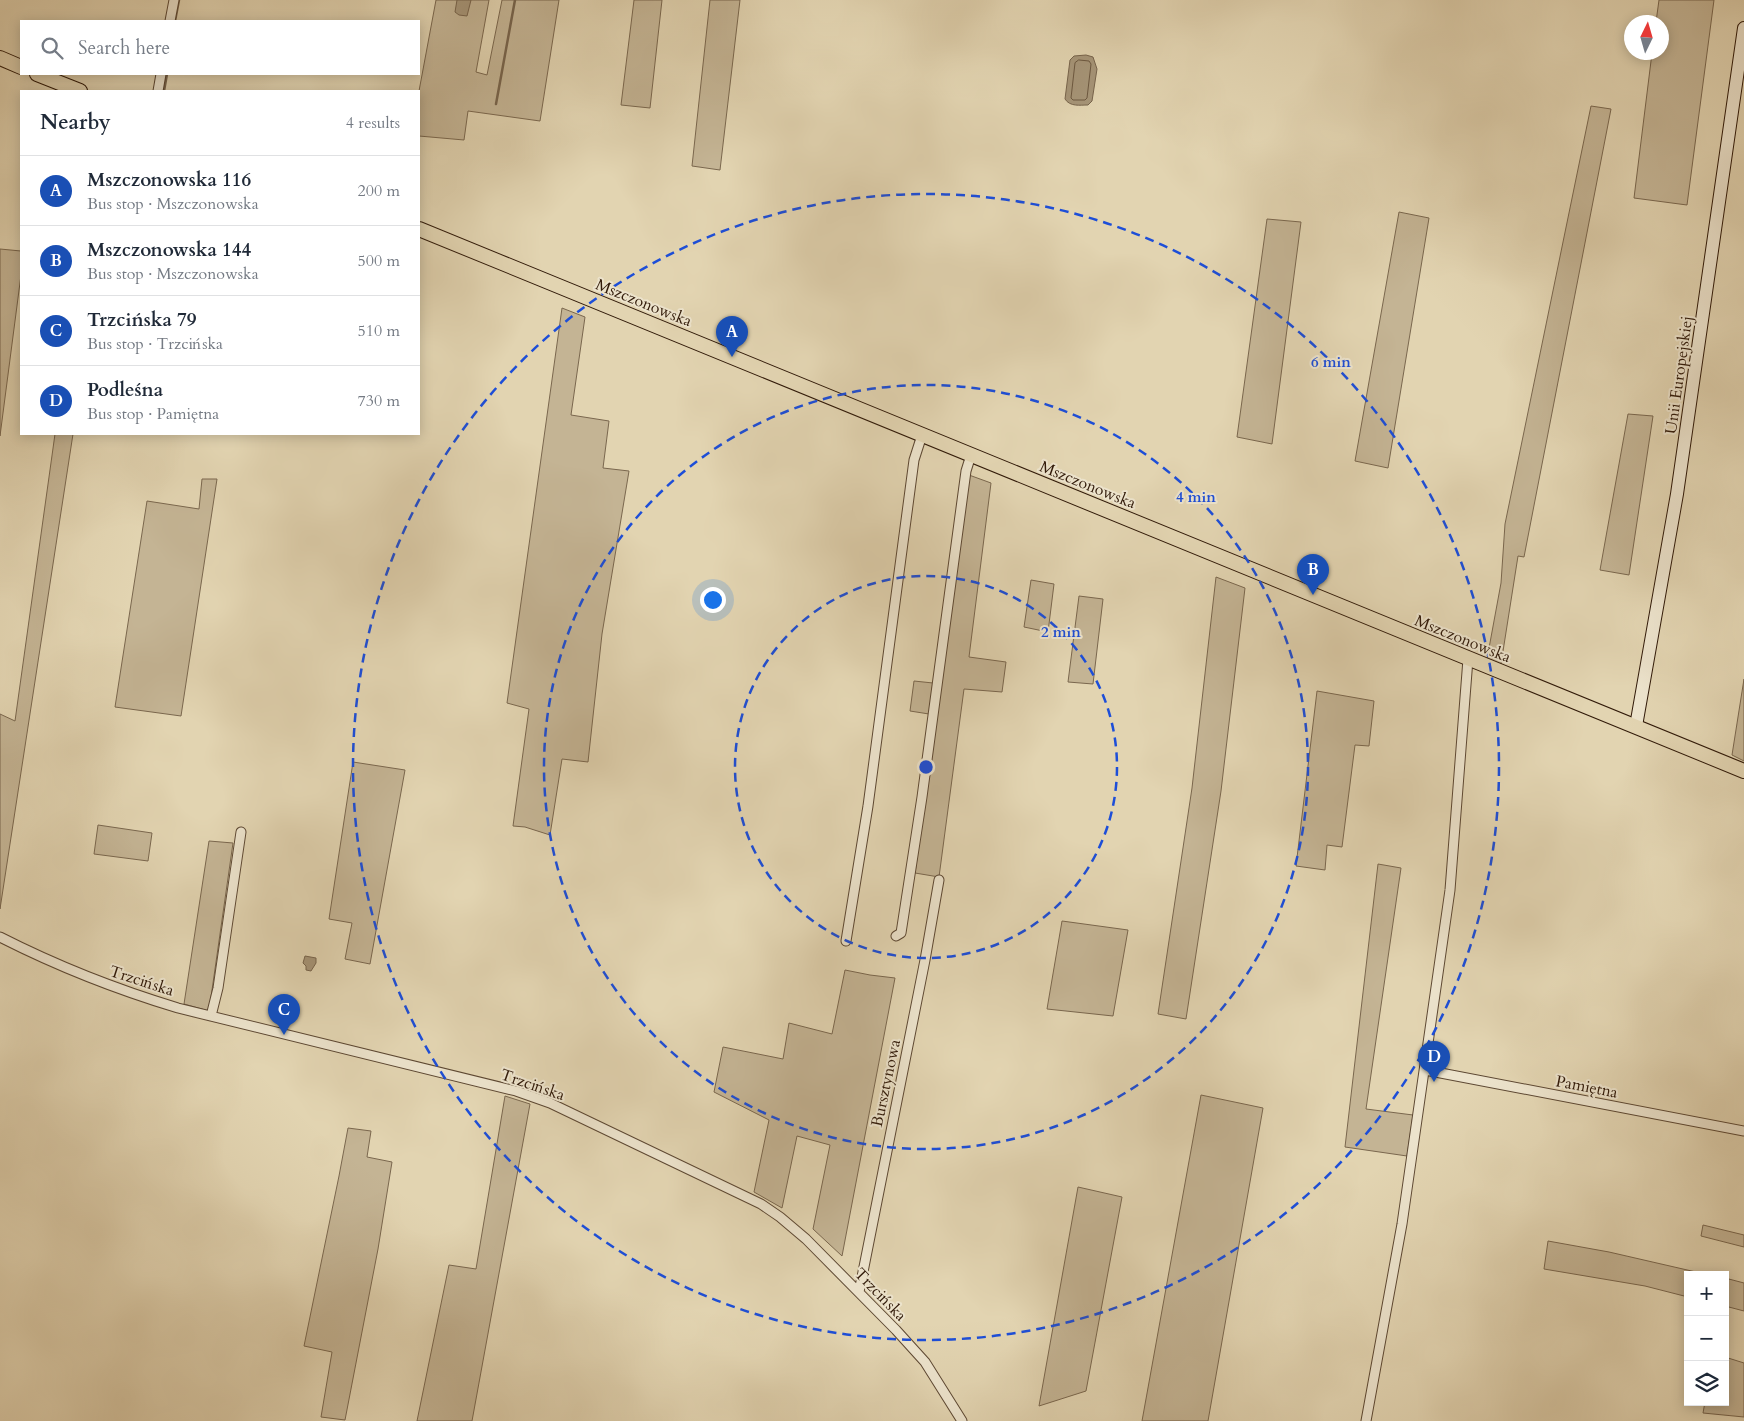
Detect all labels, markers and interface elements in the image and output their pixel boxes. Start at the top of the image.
north arrow [1624,15,1669,60]
search box [20,20,420,75]
icon: search [38,34,66,62]
text: Search here [78,35,170,61]
text: Nearby [40,108,111,137]
text: 4 results [346,112,400,134]
text: Mszczonowska 116 [87,167,251,193]
text: A [50,180,62,202]
text: 200 m [358,180,400,202]
text: Bus stop · Mszczonowska [87,193,259,215]
text: Mszczonowska 144 [87,237,251,263]
text: B [50,250,62,272]
text: 500 m [358,250,400,272]
text: Bus stop · Mszczonowska [87,263,259,285]
street label: Mszczonowska [592,274,695,332]
text: Trzcińska 79 [87,307,197,333]
street label: Unii Europejskiej [1660,315,1698,436]
pin: A [716,316,748,357]
text: C [50,320,62,342]
text: 510 m [358,320,400,342]
text: Bus stop · Trzcińska [87,333,223,355]
text: 6 min [1311,352,1351,372]
text: Podleśna [87,377,163,403]
text: D [49,390,63,412]
text: 730 m [358,390,400,412]
text: Bus stop · Pamiętna [87,403,219,425]
street label: Mszczonowska [1036,456,1139,514]
text: 4 min [1176,487,1216,507]
pin: B [1297,554,1329,595]
your location [700,587,726,613]
street label: Mszczonowska [1411,610,1514,668]
text: 2 min [1041,622,1081,642]
centre of rings [917,758,935,776]
street label: Trzcińska [107,960,177,1002]
pin: C [268,994,300,1035]
street label: Bursztynowa [866,1037,906,1129]
pin: D [1418,1041,1450,1082]
street label: Trzcińska [498,1064,568,1106]
street label: Pamiętna [1554,1070,1620,1104]
street label: Trzcińska [849,1263,911,1326]
map controls [1684,1271,1729,1406]
button: + [1684,1271,1729,1316]
button: − [1684,1316,1729,1361]
button: layers [1684,1361,1729,1406]

